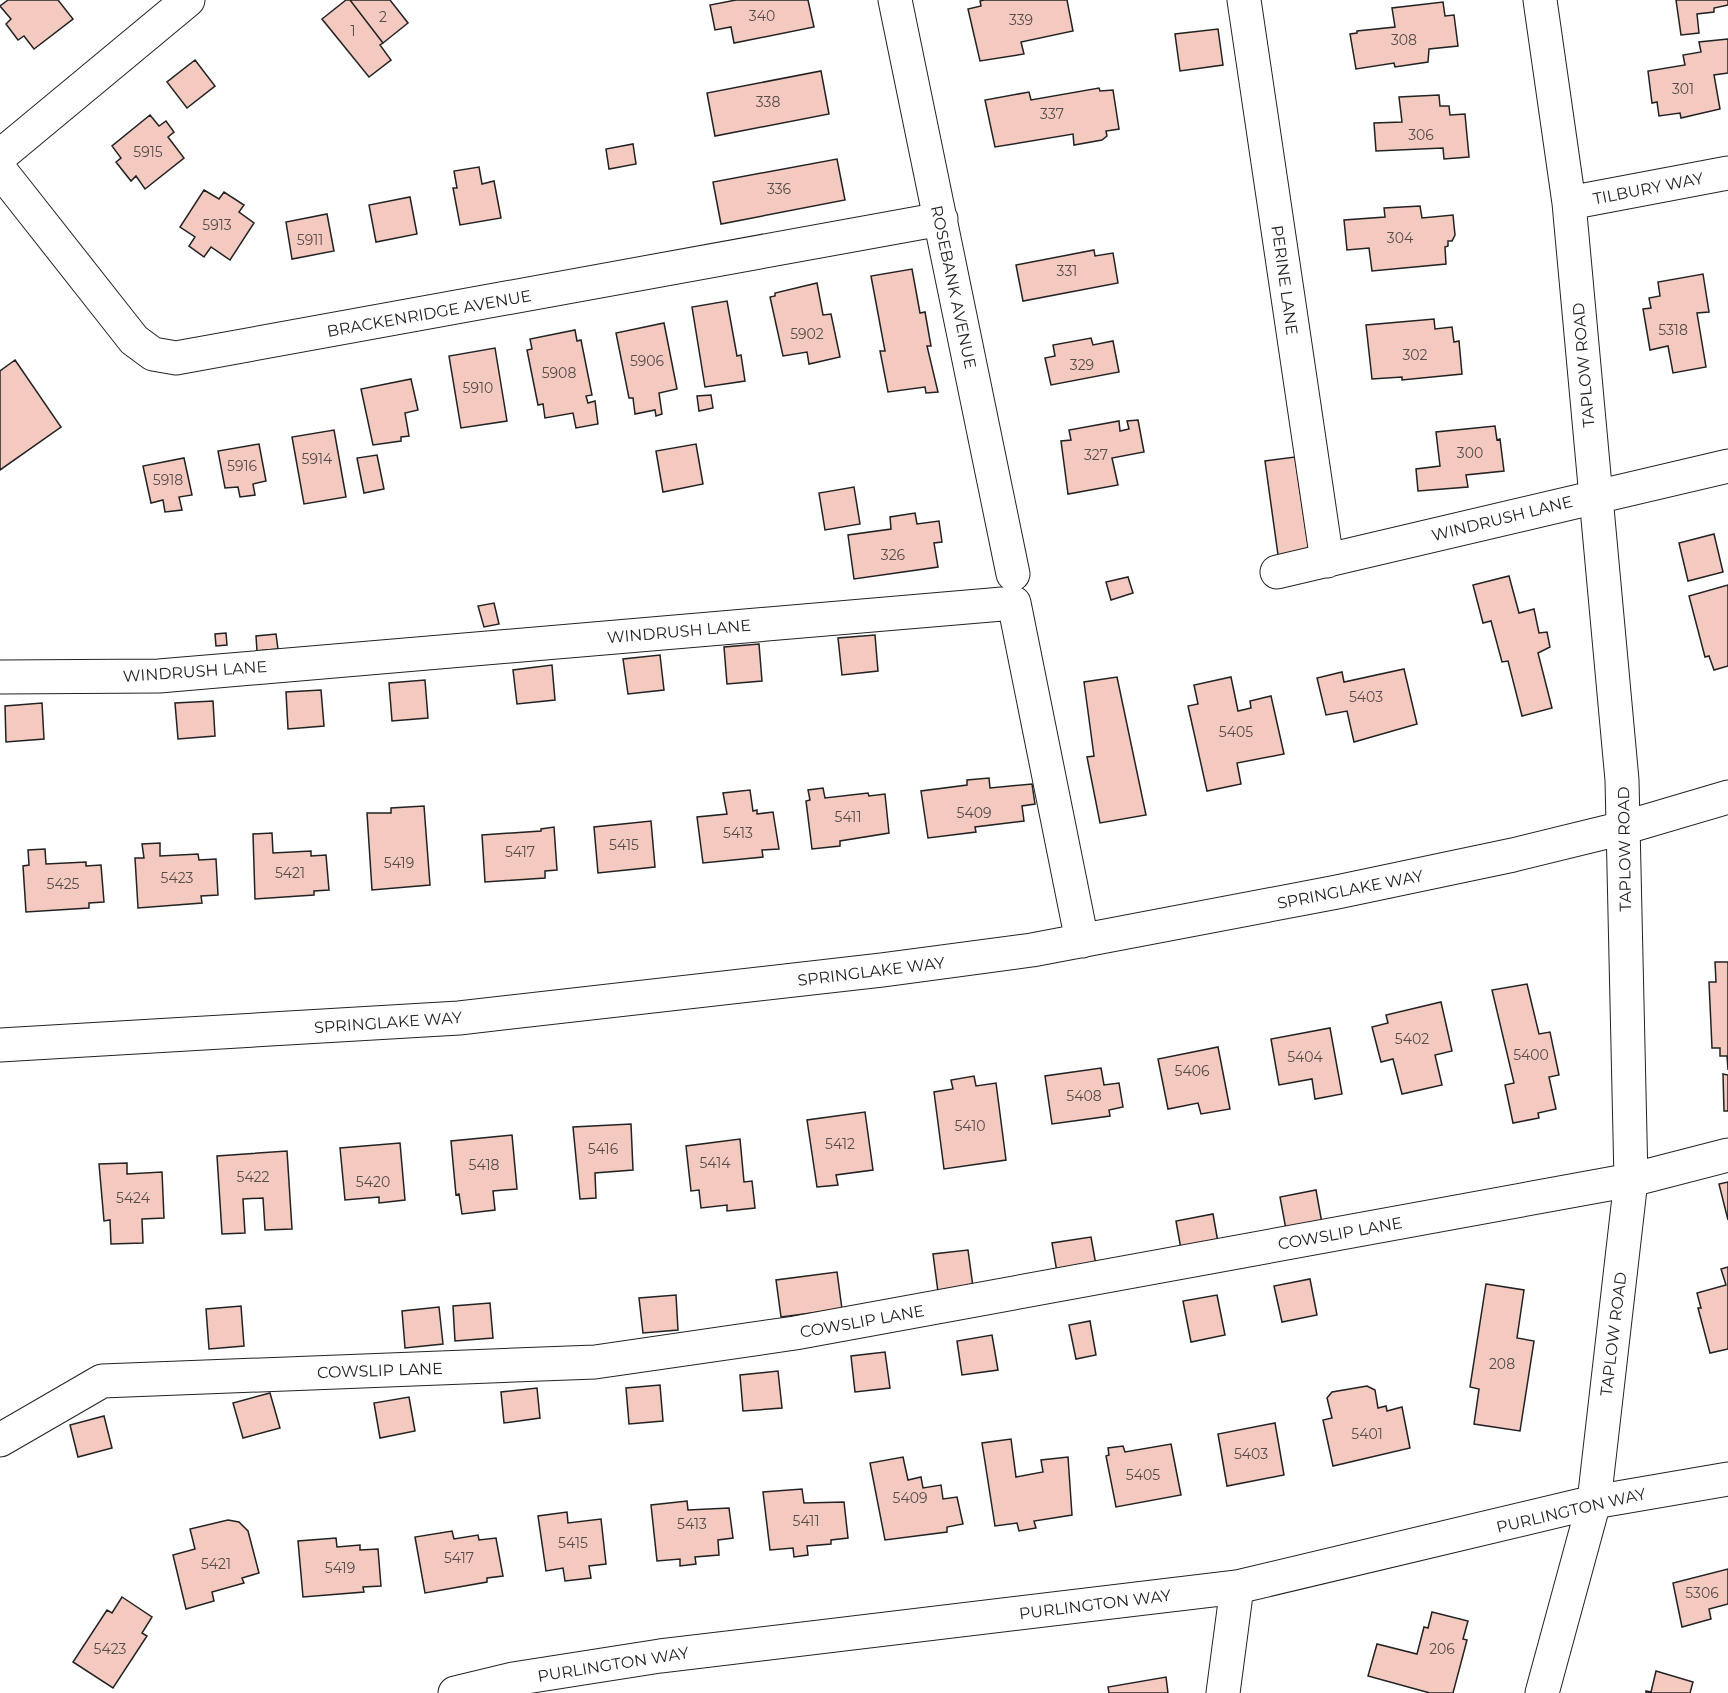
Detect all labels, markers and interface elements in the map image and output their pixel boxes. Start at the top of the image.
house number: 340 [749,7,775,25]
house number: 2 [379,8,387,26]
house number: 339 [1009,11,1033,29]
house number: 1 [350,22,356,40]
house number: 308 [1391,31,1417,49]
house number: 301 [1672,80,1694,98]
house number: 338 [756,93,780,111]
house number: 337 [1040,105,1064,123]
house number: 306 [1408,126,1434,144]
house number: 5915 [133,143,163,161]
street label: TILBURY WAY [1591,168,1706,209]
house number: 336 [767,180,792,198]
street label: ROSEBANK AVENUE [927,204,980,371]
house number: 5913 [202,216,232,234]
street label: PERINE LANE [1267,224,1302,336]
house number: 304 [1387,229,1414,247]
house number: 5911 [297,231,323,249]
house number: 331 [1057,262,1077,280]
street label: BRACKENRIDGE AVENUE [325,286,533,341]
street label: TAPLOW ROAD [1569,302,1598,428]
house number: 5318 [1658,321,1688,339]
house number: 5902 [790,325,824,343]
house number: 302 [1402,346,1428,364]
house number: 5906 [630,352,665,370]
house number: 329 [1070,356,1094,374]
house number: 5908 [542,364,576,382]
house number: 5910 [463,379,493,397]
house number: 300 [1457,444,1483,462]
house number: 327 [1084,446,1108,464]
house number: 5914 [302,450,333,468]
house number: 5916 [227,457,257,475]
house number: 5918 [153,471,183,489]
street label: WINDRUSH LANE [1430,492,1575,545]
house number: 326 [881,546,906,564]
street label: WINDRUSH LANE [606,616,752,647]
street label: WINDRUSH LANE [122,657,268,686]
house number: 5403 [1349,688,1383,706]
house number: 5405 [1219,723,1253,741]
street label: TAPLOW ROAD [1614,786,1635,912]
house number: 5409 [957,804,991,822]
house number: 5411 [835,808,861,826]
house number: 5413 [723,824,753,842]
house number: 5415 [609,836,639,854]
house number: 5417 [505,843,535,861]
house number: 5419 [384,854,414,872]
house number: 5421 [275,864,305,882]
street label: SPRINGLAKE WAY [1276,866,1425,913]
house number: 5423 [161,869,194,887]
house number: 5425 [46,875,80,893]
street label: SPRINGLAKE WAY [796,953,947,990]
street label: SPRINGLAKE WAY [313,1008,463,1037]
house number: 5402 [1395,1030,1429,1048]
house number: 5400 [1513,1046,1549,1064]
house number: 5404 [1287,1048,1324,1066]
house number: 5406 [1175,1062,1210,1080]
house number: 5408 [1066,1087,1102,1105]
house number: 5410 [954,1117,986,1135]
house number: 5412 [825,1135,855,1153]
house number: 5416 [588,1140,619,1158]
house number: 5414 [699,1154,731,1172]
house number: 5418 [469,1156,499,1174]
house number: 5422 [236,1168,270,1186]
house number: 5420 [356,1173,390,1191]
house number: 5424 [116,1189,151,1207]
street label: COWSLIP LANE [1276,1213,1404,1254]
street label: TAPLOW ROAD [1596,1271,1631,1397]
street label: COWSLIP LANE [798,1301,926,1342]
house number: 208 [1489,1355,1515,1373]
street label: COWSLIP LANE [317,1359,443,1382]
house number: 5401 [1351,1425,1383,1443]
house number: 5403 [1234,1445,1268,1463]
house number: 5405 [1126,1466,1160,1484]
street label: PURLINGTON WAY [1494,1484,1649,1537]
house number: 5409 [893,1489,927,1507]
house number: 5411 [793,1512,819,1530]
house number: 5413 [677,1515,707,1533]
house number: 5415 [558,1534,588,1552]
house number: 5417 [444,1549,474,1567]
house number: 5421 [201,1555,231,1573]
house number: 5419 [325,1559,355,1577]
house number: 5306 [1685,1584,1719,1602]
street label: PURLINGTON WAY [1018,1586,1173,1623]
house number: 5423 [94,1640,127,1658]
house number: 206 [1429,1640,1455,1658]
street label: PURLINGTON WAY [536,1643,691,1686]

